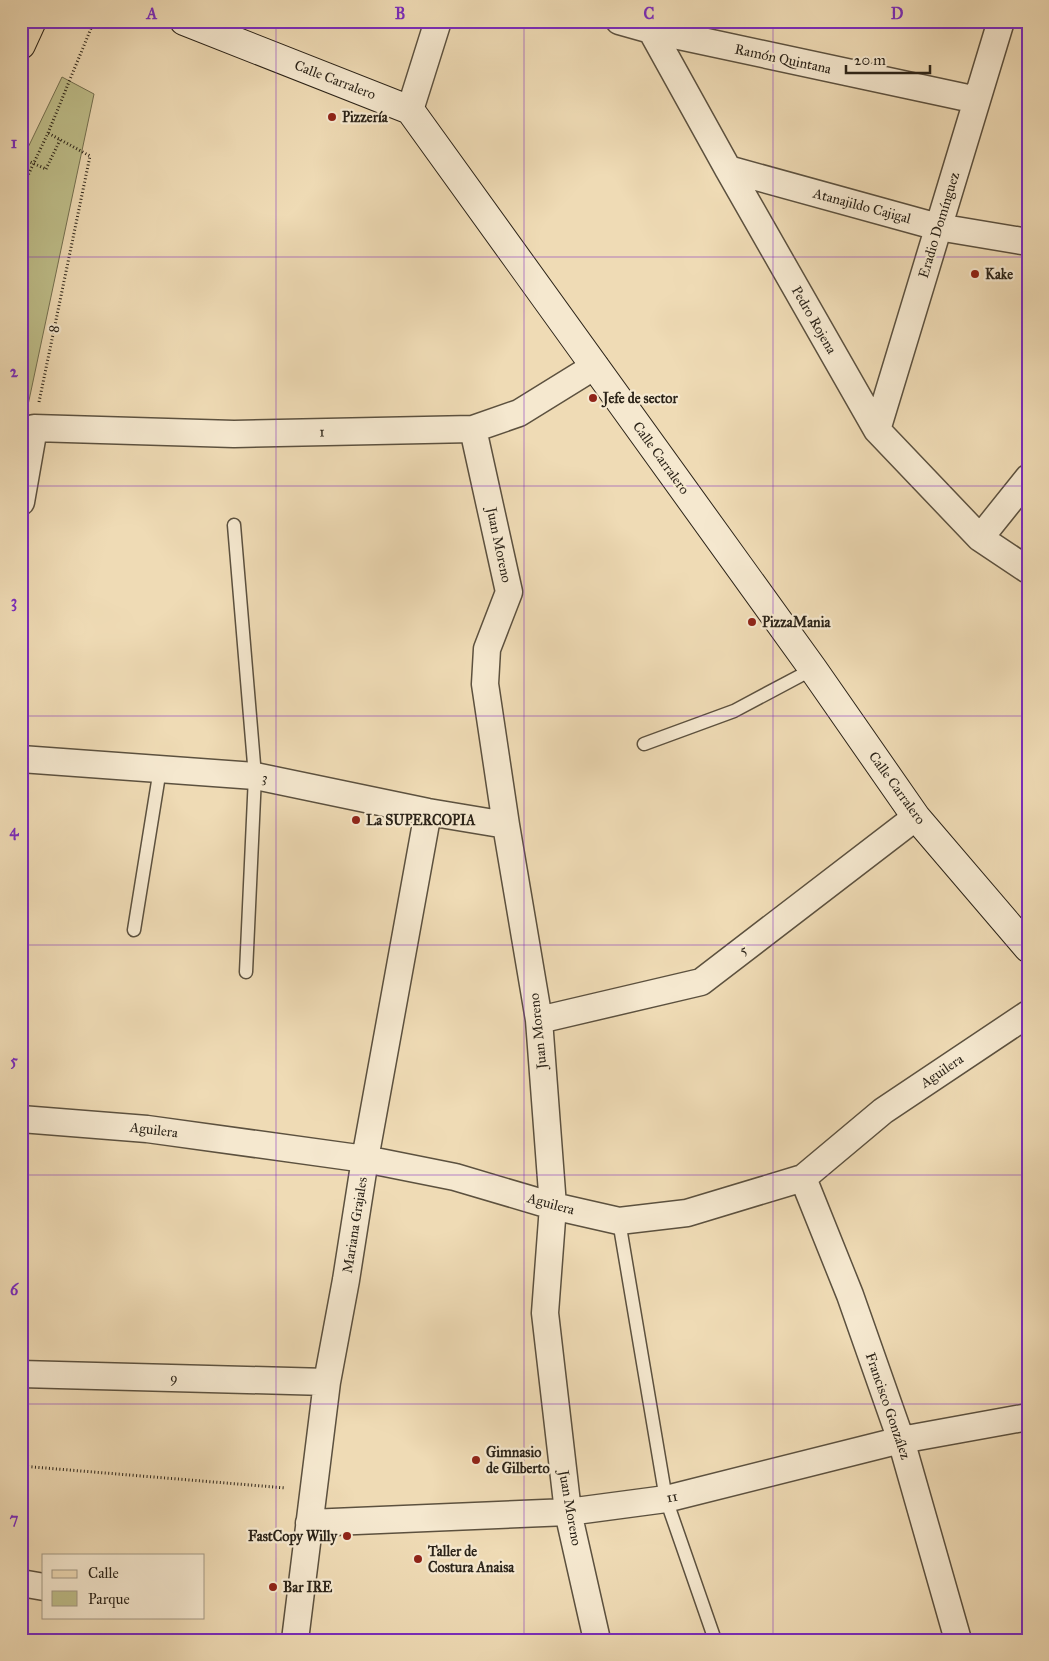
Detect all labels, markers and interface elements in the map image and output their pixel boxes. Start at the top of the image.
text: A [146,4,158,23]
text: B [395,4,405,23]
text: C [644,4,655,23]
text: D [891,4,904,23]
street label: Ramón Quintana [733,40,833,78]
scale bar [846,42,930,74]
text: 20 m [854,51,886,69]
street label: Calle Carralero [292,57,378,103]
place label: Pizzería [342,109,389,126]
marker: Pizzería [326,111,338,123]
text: 1 [11,133,18,152]
street label: Eradio Domínguez [915,169,963,280]
street label: Atanajildo Cajigal [810,184,913,227]
place label: Kake [985,266,1013,283]
marker: Kake [969,268,981,280]
street label: Pedro Rojena [788,283,840,357]
street label: 8 [45,324,63,334]
text: 2 [10,362,19,381]
place label: Jefe de sector [601,390,678,408]
marker: Jefe de sector [587,392,599,404]
street label: Calle Carralero [629,418,693,498]
street label: 1 [319,423,325,441]
street label: Juan Moreno [481,504,515,584]
text: 3 [11,592,17,612]
place label: PizzaMania [762,614,831,631]
marker: PizzaMania [746,616,758,628]
street label: Calle Carralero [865,748,929,828]
street label: 3 [260,769,270,787]
place label: La SUPERCOPIA [366,812,476,829]
marker: La SUPERCOPIA [350,814,362,826]
text: 4 [10,821,20,841]
street label: 5 [735,941,751,959]
street label: Juan Moreno [526,992,552,1072]
street label: Aguilera [916,1050,967,1092]
text: 5 [10,1051,18,1070]
street label: Aguilera [128,1119,179,1141]
street label: Mariana Grajales [339,1176,371,1274]
street label: Aguilera [525,1189,577,1218]
text: 6 [10,1280,19,1299]
street label: Francisco González [862,1350,914,1462]
street label: 9 [170,1369,178,1387]
place label: Gimnasio de Gilberto [486,1444,550,1477]
marker: Gimnasio de Gilberto [470,1454,482,1466]
street label: Juan Moreno [554,1467,585,1547]
street label: 11 [665,1487,680,1506]
text: 7 [10,1509,19,1528]
place label: FastCopy Willy [248,1528,338,1546]
marker: FastCopy Willy [341,1530,353,1542]
place label: Taller de Costura Anaisa [427,1543,515,1576]
marker: Taller de Costura Anaisa [412,1553,424,1565]
legend [42,1554,205,1618]
text: Calle [88,1564,119,1582]
place label: Bar IRE [283,1579,332,1596]
marker: Bar IRE [267,1581,279,1593]
text: Parque [88,1590,130,1609]

